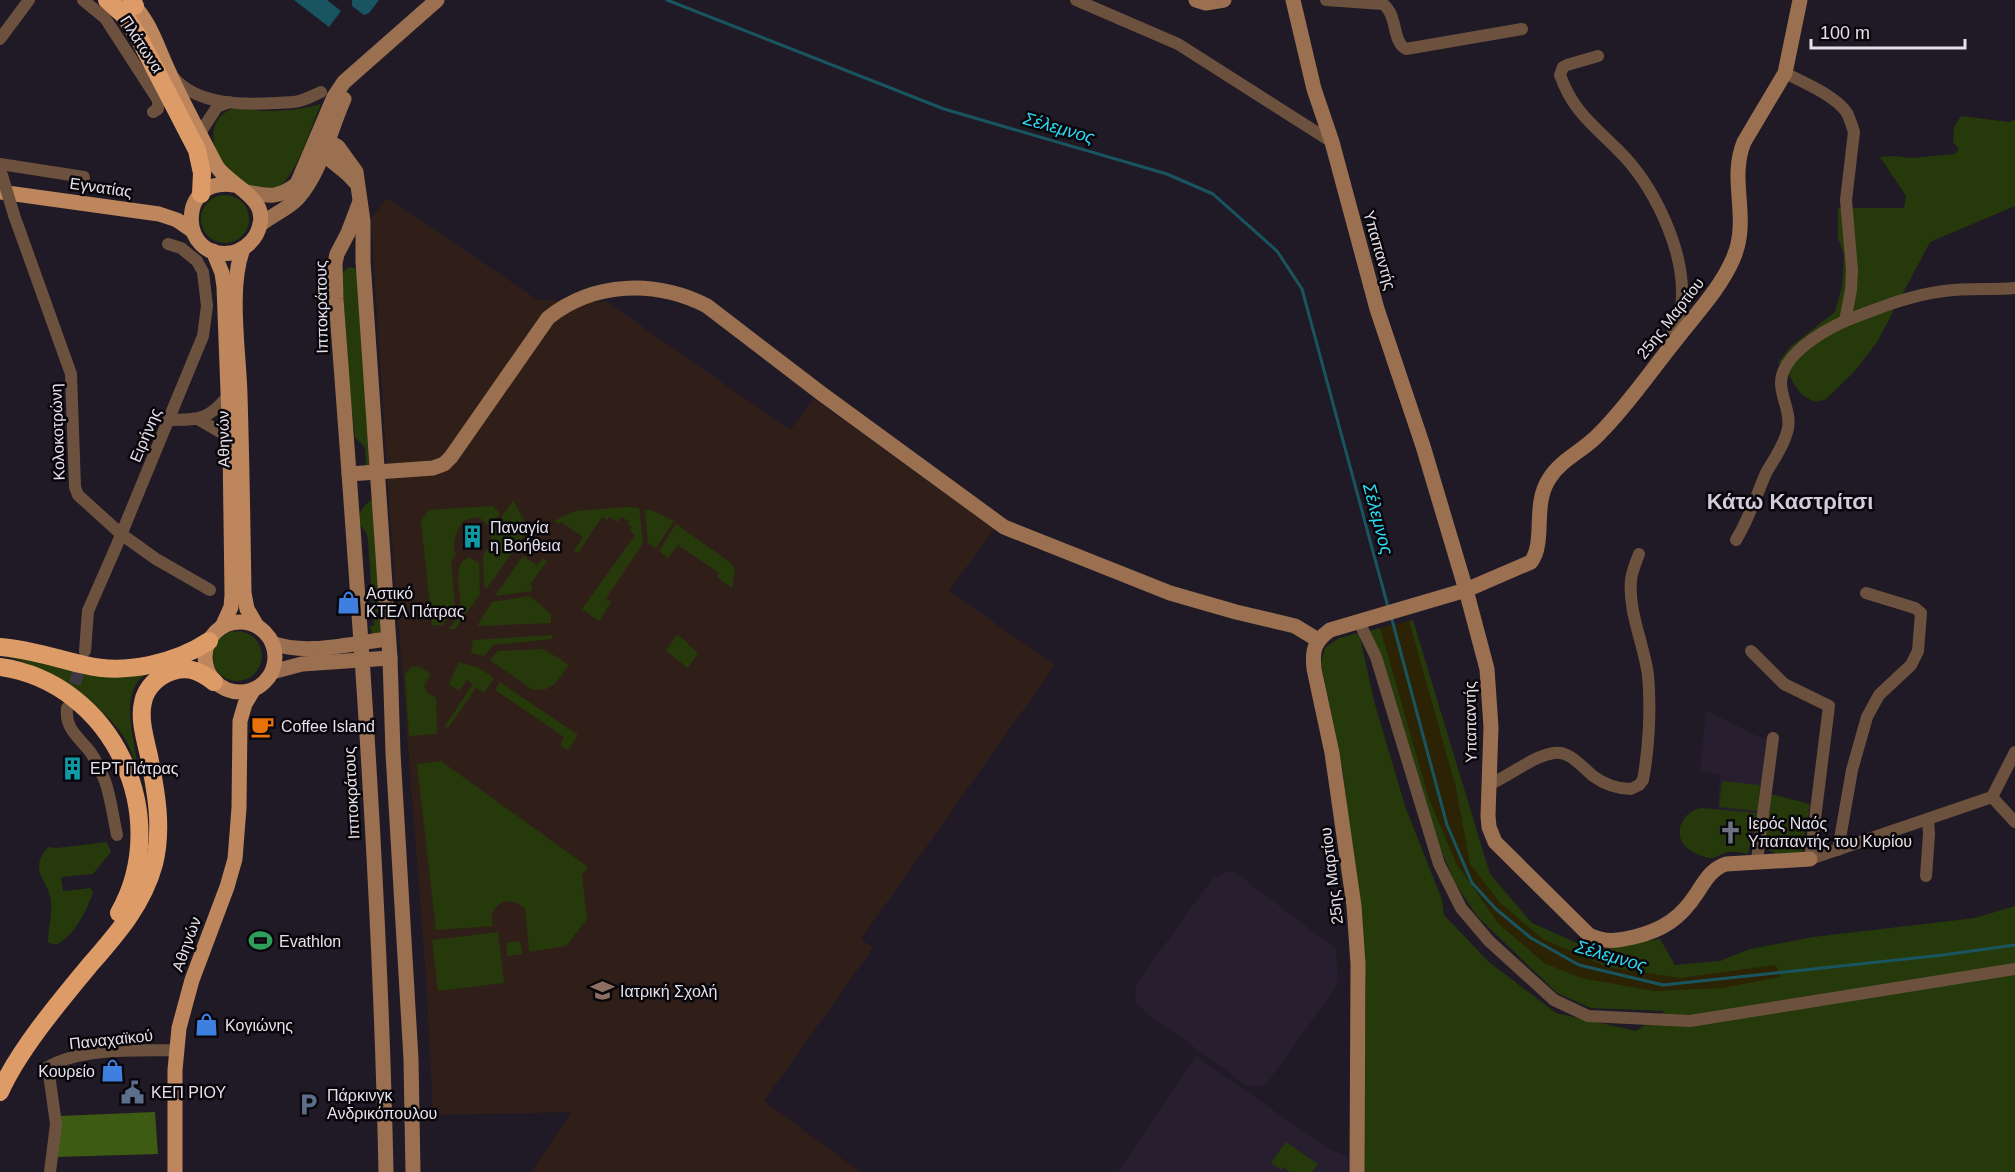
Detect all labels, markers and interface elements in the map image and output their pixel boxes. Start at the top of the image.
scale bar [1811,12,1966,50]
street label: Πλάτωνα [117,13,166,76]
text: 100 m [1820,23,1870,43]
water label: Σέλεμνος [1020,108,1097,148]
street label: Εγνατίας [69,175,133,200]
street label: Υπαπαντής [1360,209,1399,292]
street label: Ιπποκράτους [312,260,331,354]
street label: 25ης Μαρτίου [1634,275,1707,362]
street label: Κολοκοτρώνη [47,383,68,481]
street label: Ειρήνης [127,405,164,465]
street label: Αθηνών [215,410,232,468]
water label: Σέλεμνος [1359,480,1397,557]
district label: Κάτω Καστρίτσι [1707,489,1873,514]
place label: Παναγία η Βοήθεια [490,519,561,554]
building icon: Παναγία η Βοήθεια [459,523,485,549]
place label: Αστικό ΚΤΕΛ Πάτρας [366,585,465,620]
shop icon: Αστικό ΚΤΕΛ Πάτρας [335,589,361,615]
street label: Υπαπαντής [1461,681,1480,763]
cafe icon: Coffee Island [250,713,276,739]
place label: Coffee Island [281,718,375,735]
street label: Ιπποκράτους [341,746,362,840]
building icon: ΕΡΤ Πάτρας [59,755,85,781]
place label: ΕΡΤ Πάτρας [90,760,179,777]
place label: Ιερός Ναός Υπαπαντής του Κυρίου [1748,815,1912,850]
church icon: Ιερός Ναός Υπαπαντής του Κυρίου [1717,819,1743,845]
street label: 25ης Μαρτίου [1317,826,1346,926]
street label: Αθηνών [169,914,204,974]
sports icon: Evathlon [248,928,274,954]
place label: Evathlon [279,933,341,950]
water label: Σέλεμνος [1572,936,1649,976]
school or university icon: Ιατρική Σχολή [589,978,615,1004]
place label: Ιατρική Σχολή [620,983,717,1000]
shop icon: Κογιώνης [194,1012,220,1038]
place label: Κογιώνης [225,1017,293,1034]
street label: Παναχαϊκού [68,1027,154,1052]
shop icon: Κουρείο [100,1058,126,1084]
place label: Κουρείο [38,1063,95,1080]
public building icon: ΚΕΠ ΡΙΟΥ [120,1079,146,1105]
place label: ΚΕΠ ΡΙΟΥ [151,1084,226,1101]
place label: Πάρκινγκ Ανδρικόπουλου [327,1087,437,1122]
parking icon: Πάρκινγκ Ανδρικόπουλου [296,1091,322,1117]

